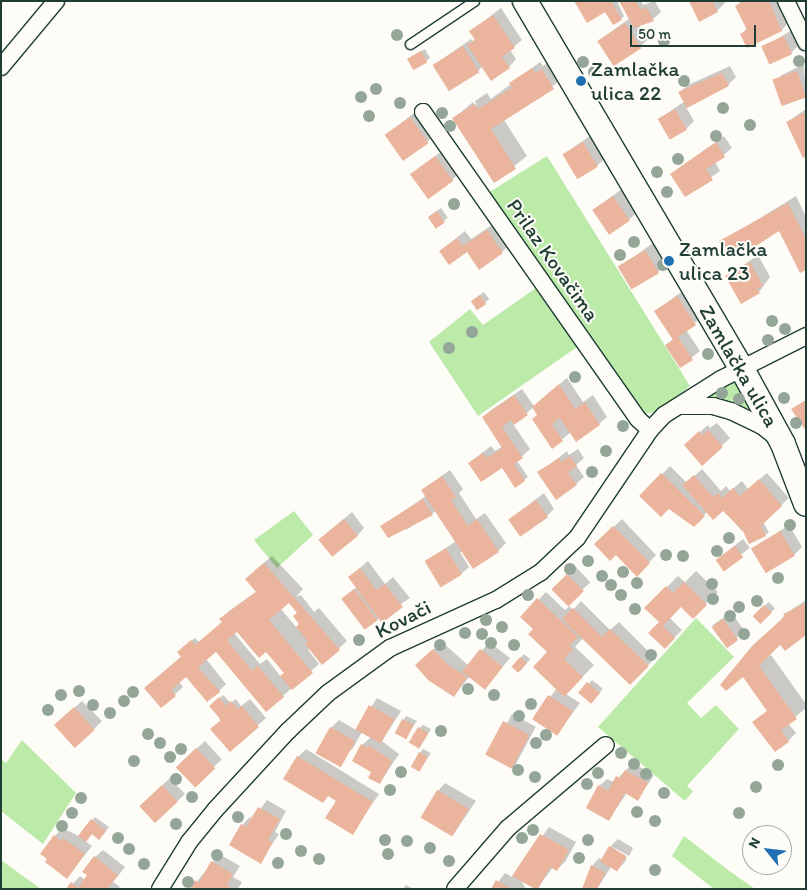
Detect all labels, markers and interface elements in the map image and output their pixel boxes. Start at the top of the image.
scale bar [632,15,758,47]
text: 50 m [638,25,671,43]
place label: Zamlačka ulica 22 [591,56,679,106]
marker: Zamlačka ulica 22 [575,75,587,87]
street label: Prilaz Kovačima [502,194,604,326]
place label: Zamlačka ulica 23 [679,236,767,286]
marker: Zamlačka ulica 23 [663,255,675,267]
street label: Zamlačka ulica [694,301,784,431]
street label: Kovači [371,594,435,644]
north arrow [742,825,792,875]
text: N [745,835,764,851]

